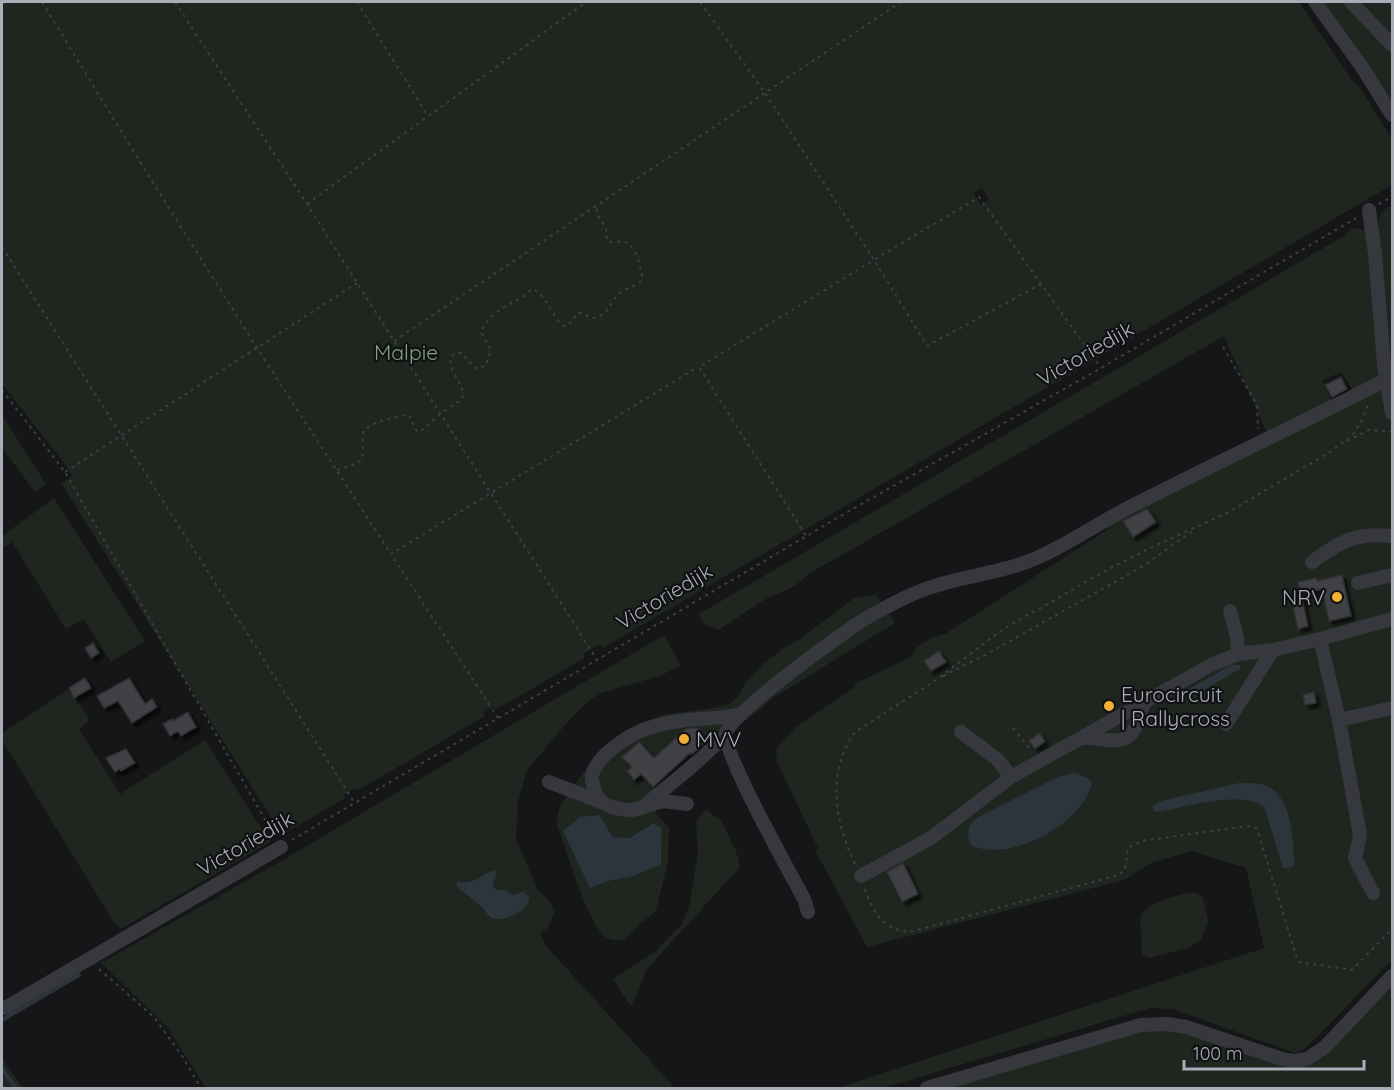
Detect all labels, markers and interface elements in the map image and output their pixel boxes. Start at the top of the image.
street label: Victoriedijk [1032,315,1138,391]
park label: Malpie [374,339,438,365]
street label: Victoriedijk [611,557,717,635]
place label: NRV [1282,584,1325,610]
marker: NRV [1330,590,1344,604]
place label: Eurocircuit | Rallycross [1121,681,1230,731]
marker: Eurocircuit | Rallycross [1102,699,1116,713]
place label: MVV [696,726,741,752]
marker: MVV [677,732,691,746]
street label: Victoriedijk [192,805,298,881]
scale bar [1184,1033,1364,1071]
text: 100 m [1193,1042,1242,1065]

